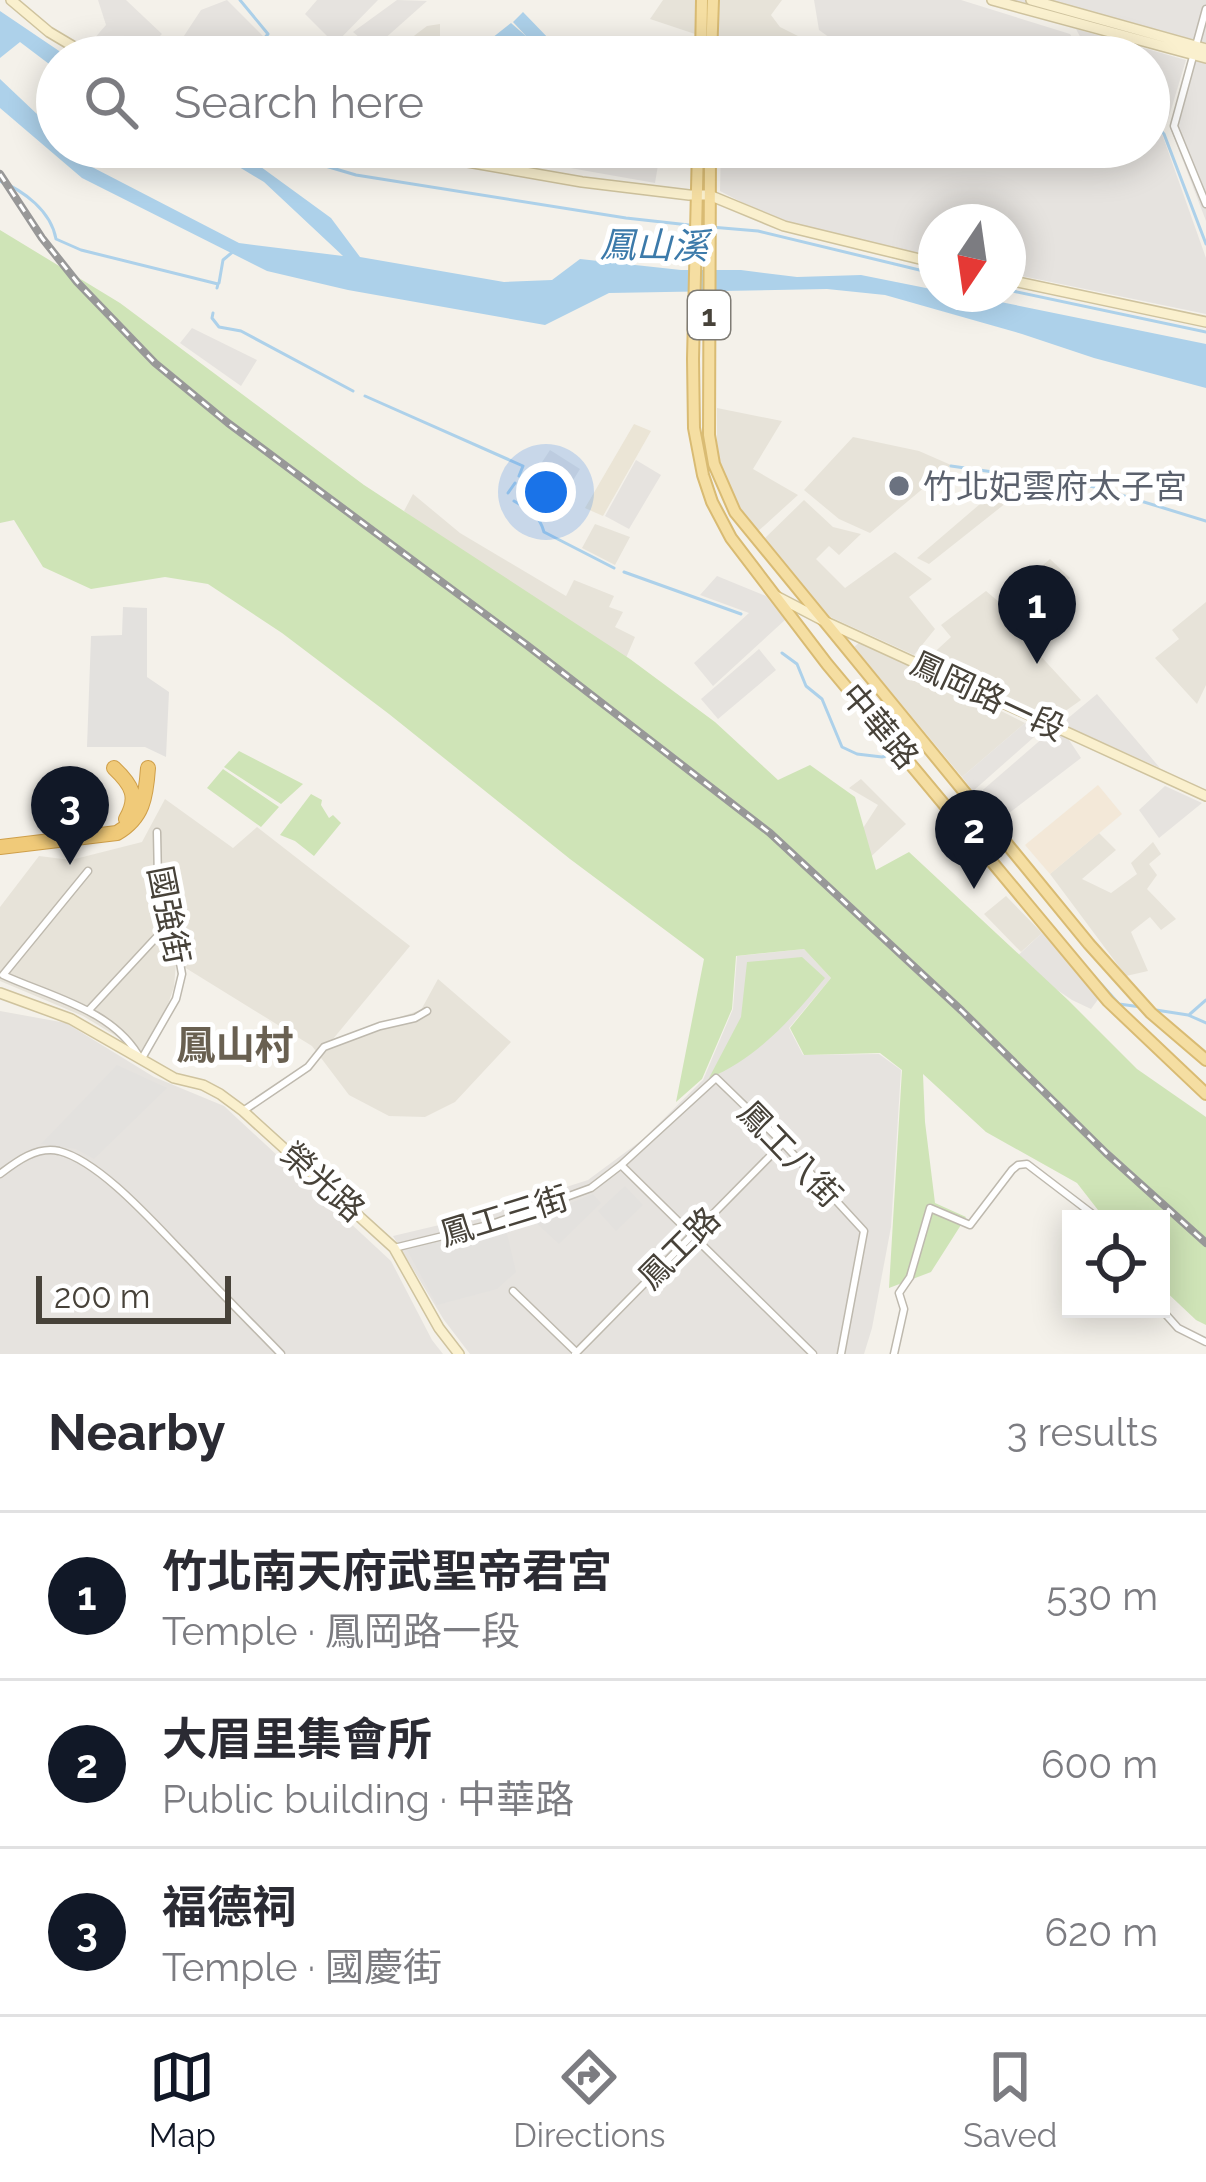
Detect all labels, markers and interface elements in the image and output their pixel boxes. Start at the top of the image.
search box [36,36,1170,168]
icon: search [78,69,144,135]
text: Search here [174,76,424,129]
north arrow [918,204,1026,312]
water label: 鳳山溪 [600,223,713,267]
road number: 1 [688,291,730,339]
your location [516,462,576,522]
place label: 竹北妃雲府太子宮 [923,467,1187,506]
marker: 竹北妃雲府太子宮 [886,473,912,499]
pin: 1 [998,565,1076,664]
street label: 鳳岡路一段 [905,643,1071,749]
street label: 中華路 [833,676,927,776]
pin: 3 [31,766,109,865]
pin: 2 [935,790,1013,889]
street label: 國強街 [140,863,198,967]
district label: 鳳山村 [176,1022,294,1068]
street label: 鳳工八街 [730,1093,850,1215]
street label: 榮光路 [273,1134,373,1230]
street label: 鳳工三街 [435,1178,573,1254]
street label: 鳳工路 [630,1199,728,1297]
map controls [1062,1210,1170,1318]
button: locate [1062,1210,1170,1318]
scale bar [36,1270,231,1323]
text: 200 m [54,1277,150,1316]
text: Nearby [48,1402,225,1462]
text: 3 results [1007,1409,1158,1455]
text: 竹北南天府武聖帝君宮 [162,1545,612,1598]
text: 1 [77,1573,97,1619]
text: 530 m [1046,1573,1158,1619]
text: Temple · 鳳岡路一段 [162,1608,520,1654]
text: 大眉里集會所 [162,1713,432,1766]
text: 2 [76,1741,98,1787]
text: 600 m [1041,1741,1158,1787]
text: Public building · 中華路 [162,1776,574,1822]
text: 福德祠 [162,1881,297,1934]
text: 3 [76,1909,98,1955]
text: 620 m [1045,1909,1158,1955]
text: Temple · 國慶街 [162,1944,442,1990]
tab: Map [149,2044,216,2155]
tab: Directions [513,2044,666,2155]
tab: Saved [963,2044,1057,2155]

